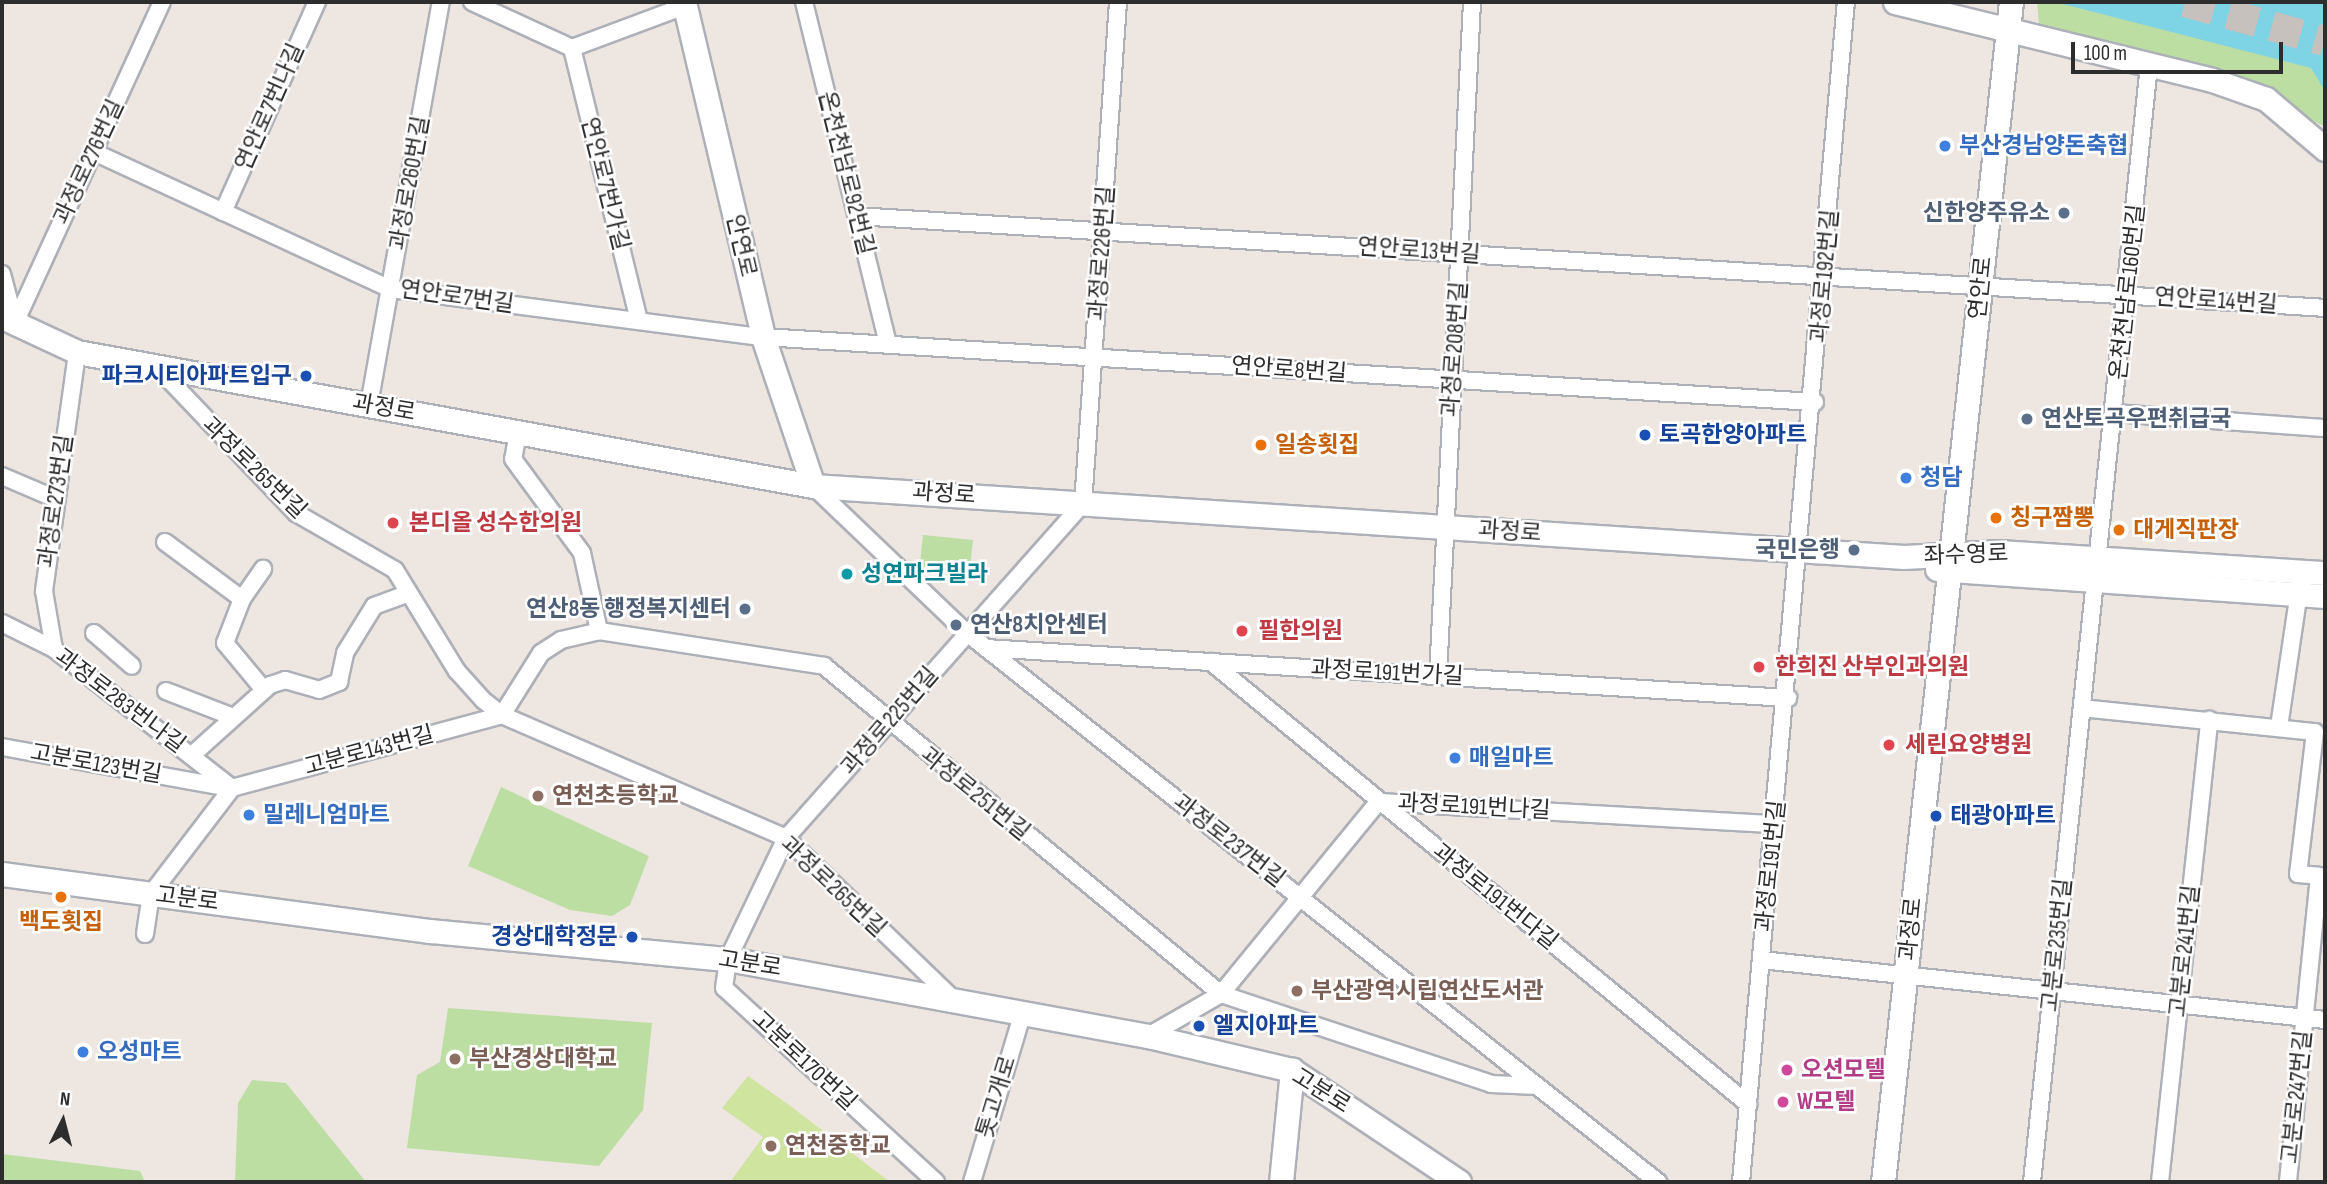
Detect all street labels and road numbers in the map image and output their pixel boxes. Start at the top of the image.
street label: 연안로7번나길 [230,39,310,175]
street label: 온천천남로92번길 [812,88,880,258]
street label: 과정로276번길 [48,95,130,229]
street label: 과정로260번길 [385,114,435,252]
street label: 연안로7번가길 [575,115,635,253]
street label: 과정로226번길 [1084,185,1120,321]
street label: 온천천남로160번길 [2105,203,2151,381]
street label: 과정로192번길 [1805,208,1845,344]
street label: 안연로 [720,212,762,280]
street label: 연안로13번길 [1356,233,1482,269]
street label: 연안로 [1964,255,1998,321]
street label: 연안로7번길 [398,275,516,319]
street label: 과정로208번길 [1437,280,1473,418]
street label: 연안로14번길 [2153,283,2279,319]
street label: 연안로8번길 [1230,352,1348,388]
street label: 과정로 [350,389,418,427]
street label: 과정로265번길 [196,411,312,525]
street label: 과정로273번길 [33,433,79,569]
street label: 과정로 [911,478,977,510]
street label: 과정로 [1477,516,1543,548]
street label: 좌수영로 [1923,540,2009,570]
street label: 과정로283번나길 [49,643,191,759]
street label: 과정로191번가길 [1310,655,1464,691]
street label: 과정로225번길 [836,661,944,781]
street label: 고분로143번길 [301,720,437,782]
street label: 고분로123번길 [28,739,164,789]
street label: 과정로251번길 [915,742,1035,846]
street label: 과정로237번길 [1168,789,1290,893]
street label: 과정로191번나길 [1397,789,1551,825]
street label: 과정로191번길 [1750,799,1792,933]
street label: 과정로265번길 [774,831,892,943]
street label: 과정로191번다길 [1427,838,1563,956]
street label: 고분로235번길 [2036,877,2078,1013]
street label: 고분로 [154,881,220,917]
street label: 고분로241번길 [2164,883,2206,1019]
street label: 과정로 [1894,896,1928,962]
street label: 고분로 [716,945,784,983]
street label: 고분로170번길 [746,1005,862,1117]
street label: 고분로247번길 [2276,1029,2318,1165]
street label: 톳고개로 [971,1052,1023,1142]
street label: 고분로 [1287,1062,1355,1120]

